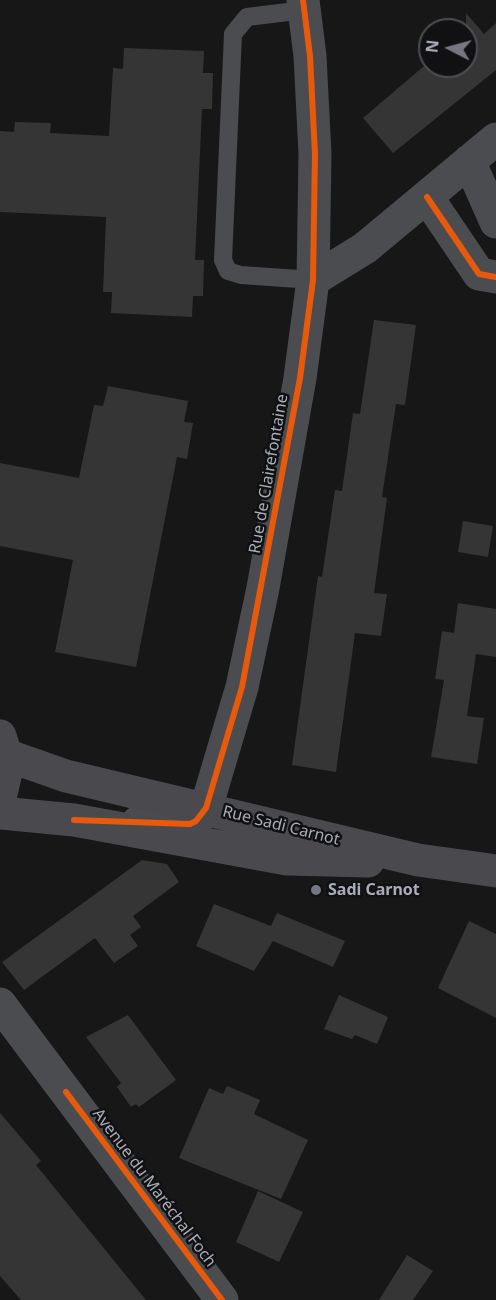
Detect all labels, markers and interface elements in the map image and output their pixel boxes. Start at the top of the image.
north arrow [418,18,478,78]
text: N [420,39,444,54]
street label: Rue de Clairefontaine [246,393,292,555]
street label: Rue Sadi Carnot [220,802,342,850]
place label: Sadi Carnot [328,880,420,900]
marker: Sadi Carnot [309,883,323,897]
street label: Avenue du Maréchal Foch [88,1105,220,1271]

